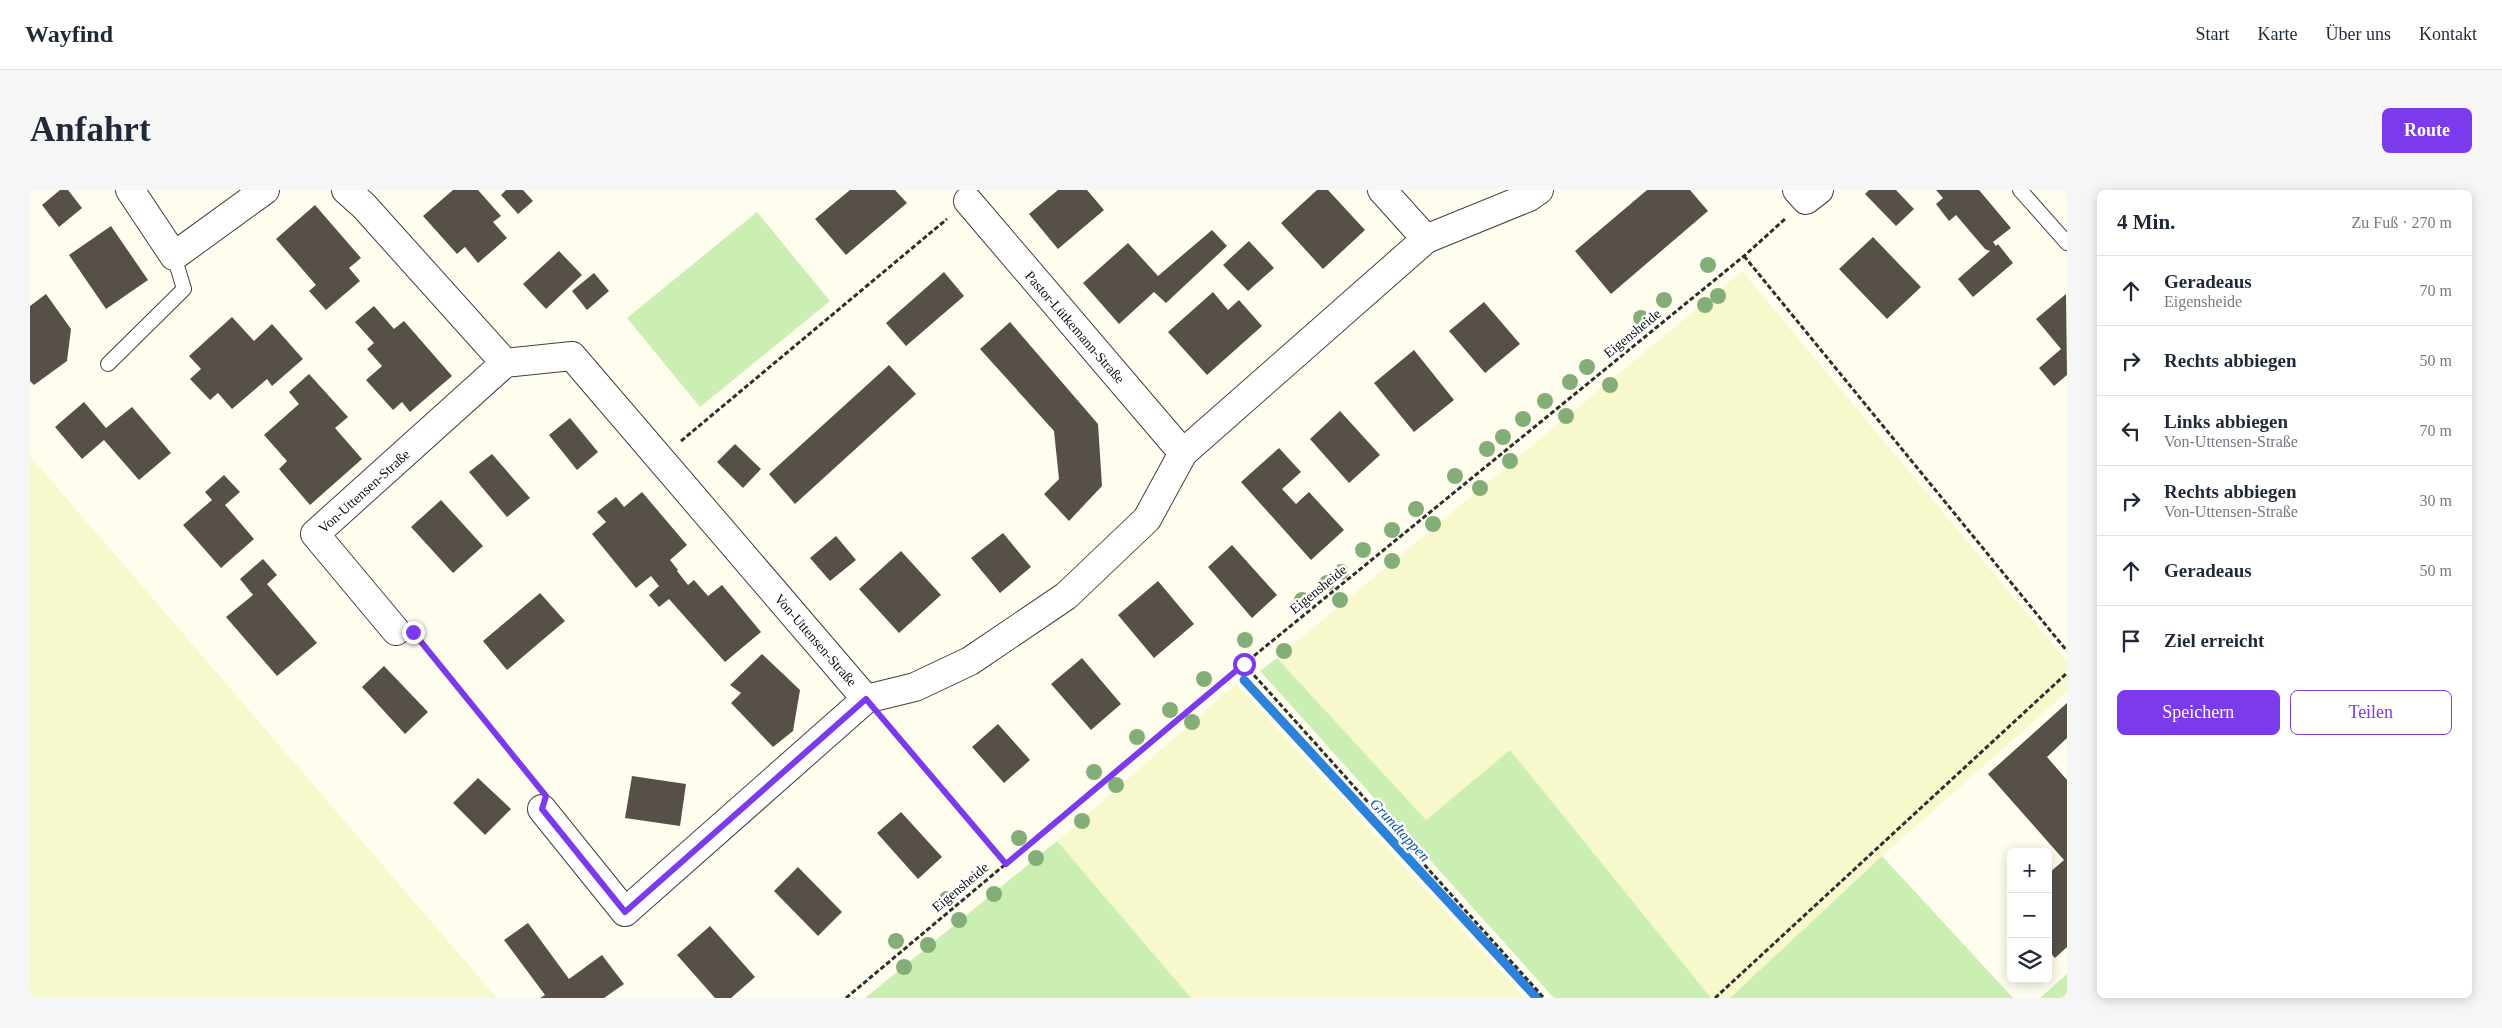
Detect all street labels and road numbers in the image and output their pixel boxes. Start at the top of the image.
street label: Pastor-Lütkemann-Straße [1022,268,1127,386]
street label: Eigensheide [1601,306,1664,361]
street label: Von-Uttensen-Straße [316,447,413,536]
street label: Eigensheide [1287,562,1350,617]
street label: Von-Uttensen-Straße [772,591,860,689]
street label: Eigensheide [929,860,991,915]

